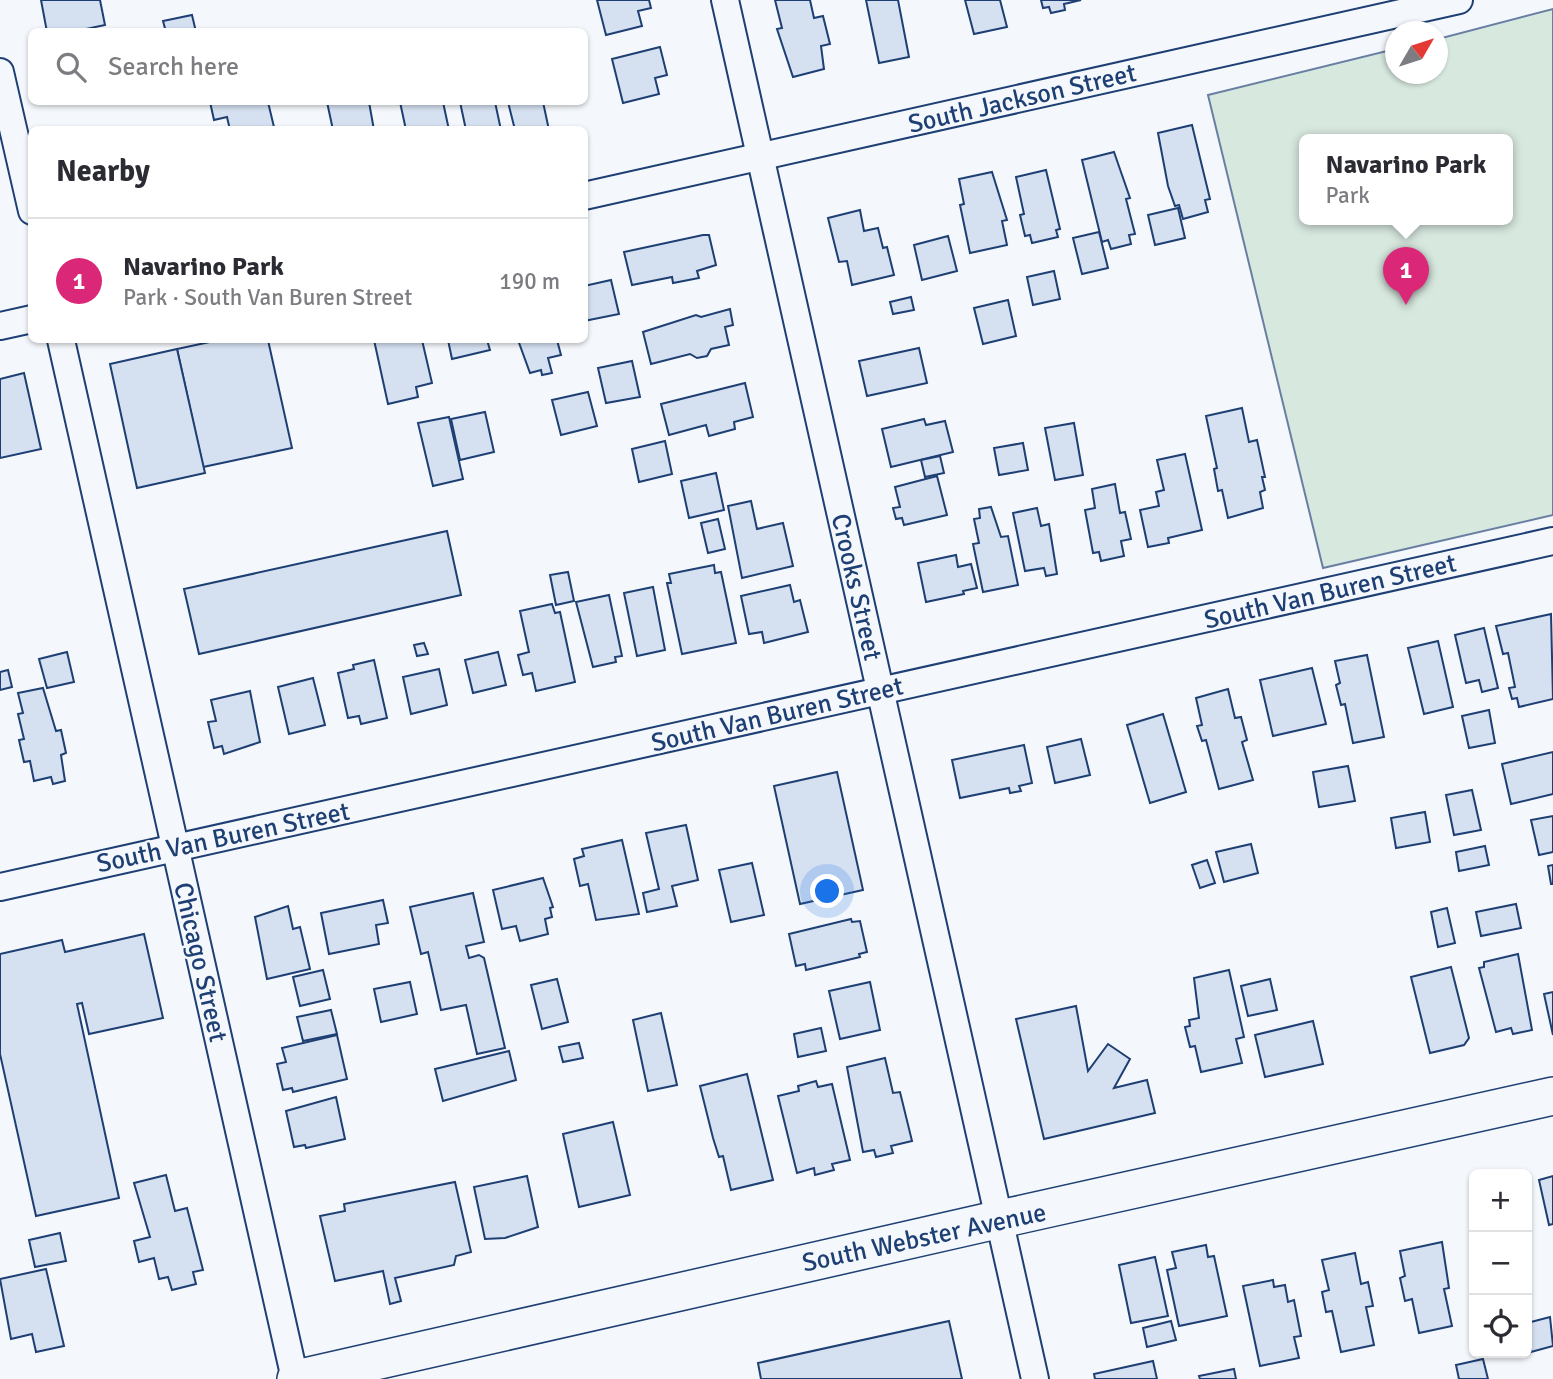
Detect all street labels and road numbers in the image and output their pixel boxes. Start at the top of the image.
street label: South Jackson Street [905,57,1139,141]
street label: Crooks Street [824,511,888,664]
street label: South Van Buren Street [1201,547,1459,637]
street label: South Van Buren Street [648,670,906,760]
street label: South Van Buren Street [94,796,353,880]
street label: Chicago Street [166,879,234,1045]
street label: South Webster Avenue [799,1196,1049,1279]

